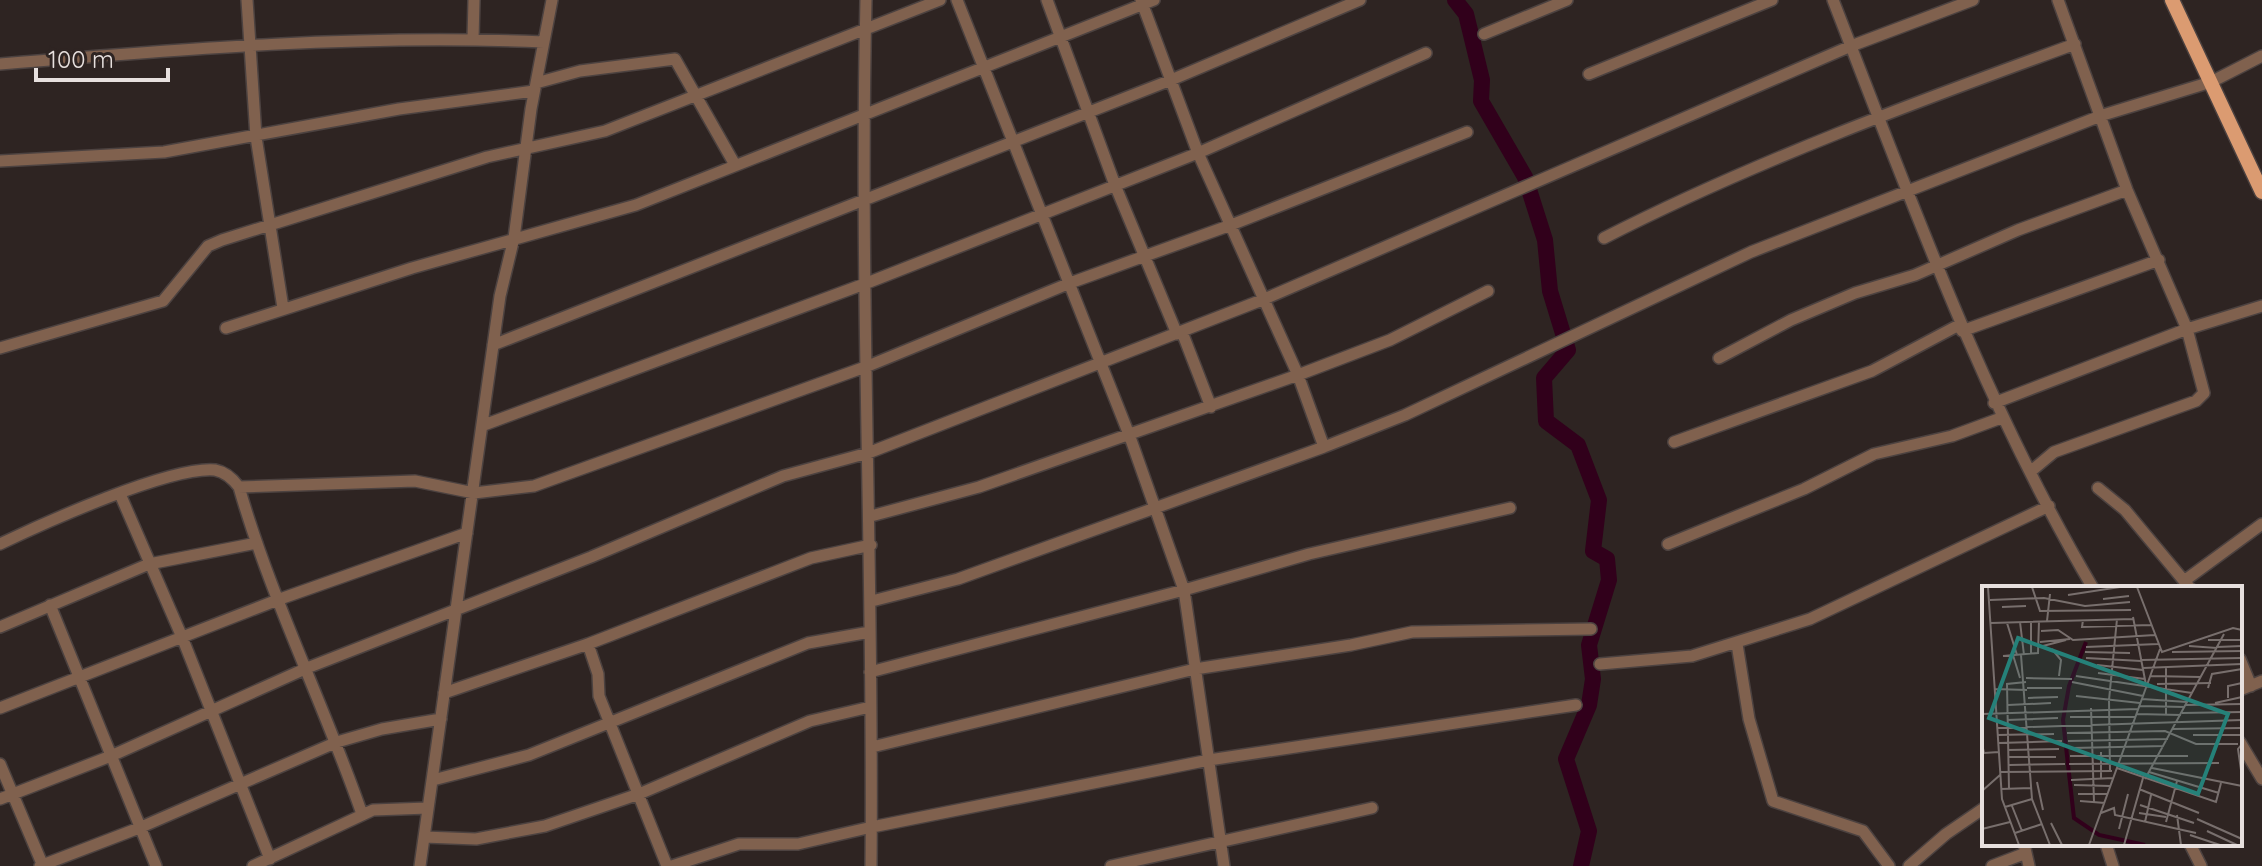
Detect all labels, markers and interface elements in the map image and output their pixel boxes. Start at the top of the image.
scale bar [36,32,168,82]
text: 100 m [48,44,114,74]
inset map [1982,586,2242,846]

